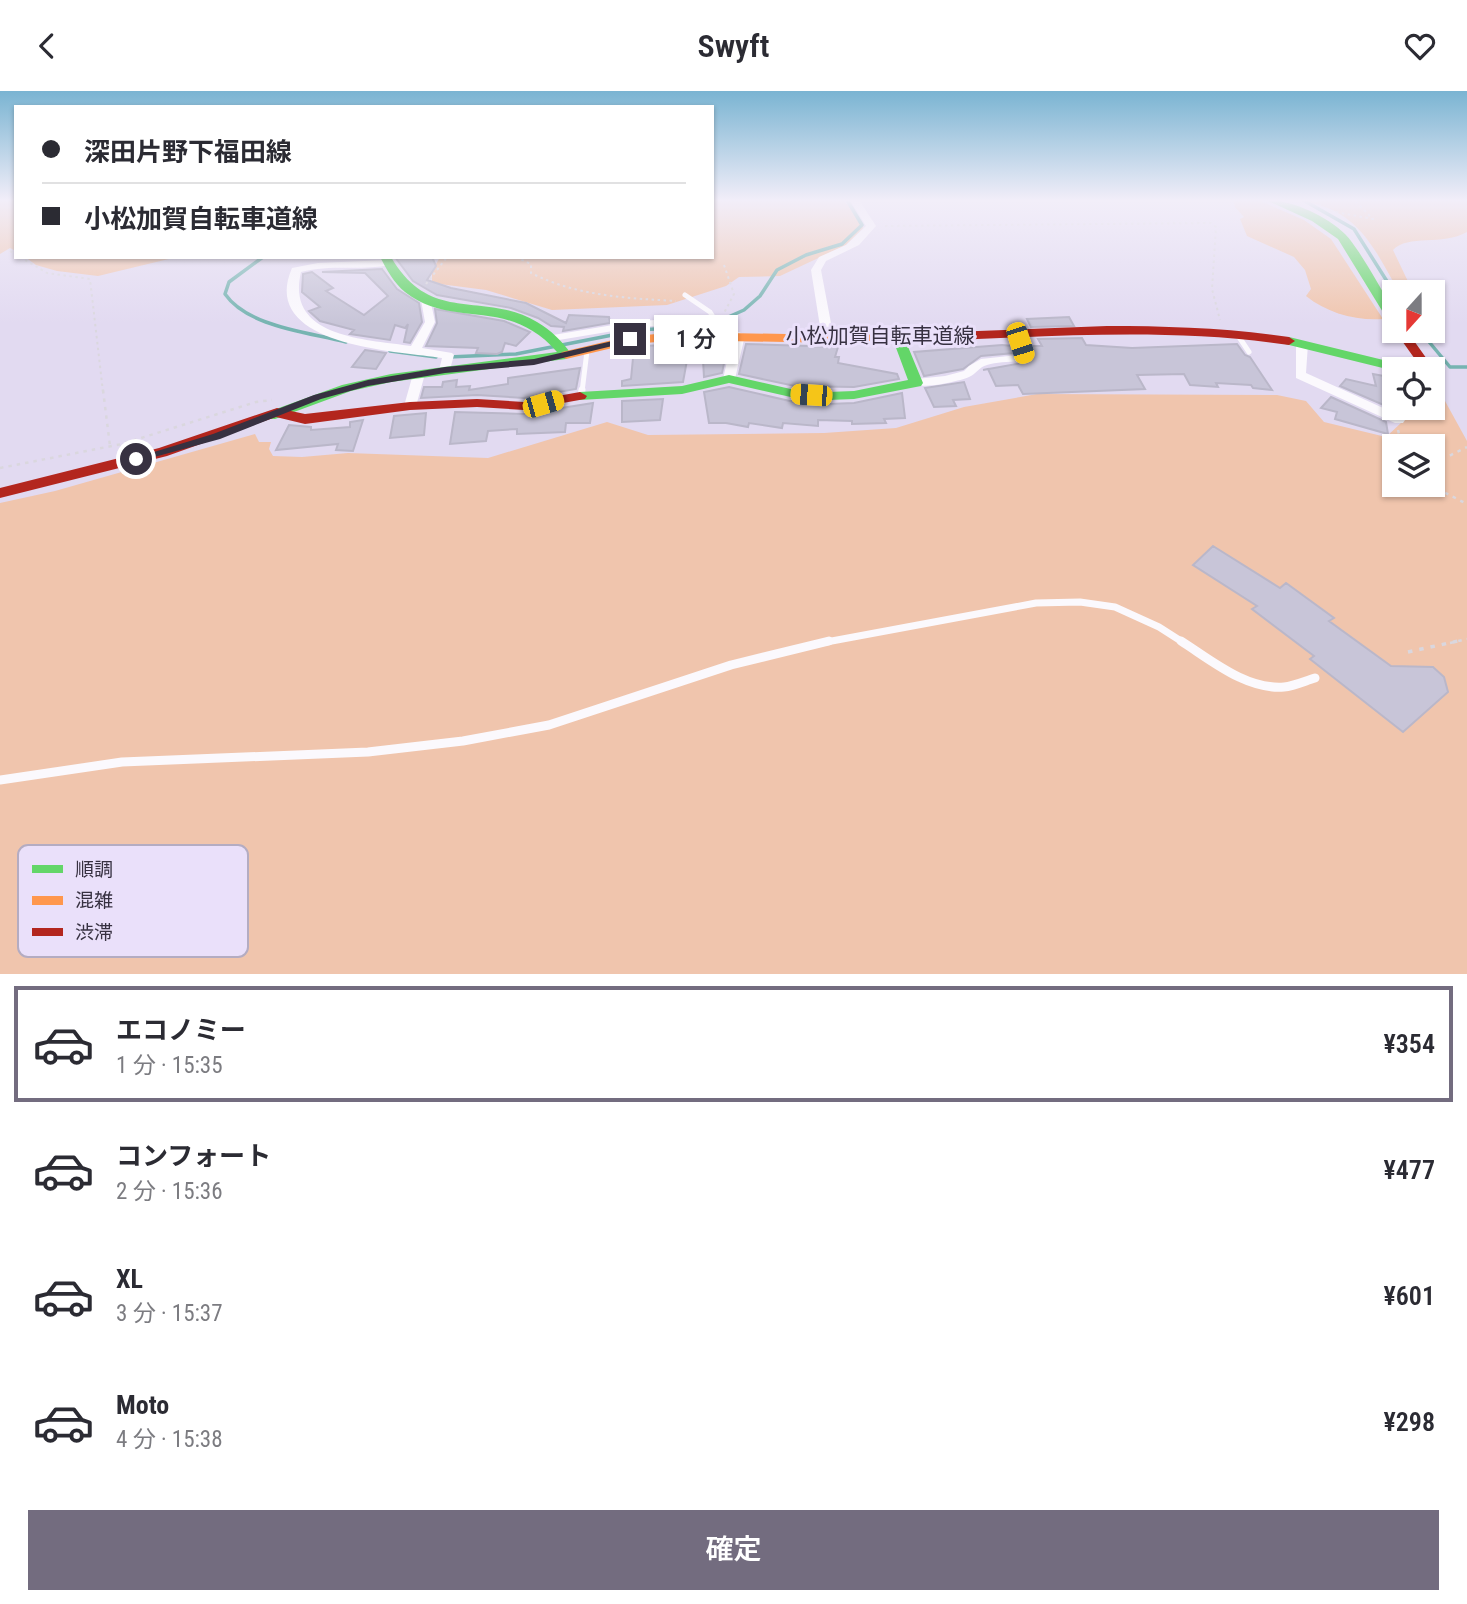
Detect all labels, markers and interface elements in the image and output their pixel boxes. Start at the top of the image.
icon: back [28,27,66,65]
text: Swyft [698,27,769,65]
icon: heart [1401,27,1439,65]
text: 深田片野下福田線 [84,137,292,167]
text: 小松加賀自転車道線 [84,204,318,234]
north arrow [1382,280,1446,343]
map controls [1382,280,1445,497]
callout: 1 分 [654,315,738,363]
car [1004,320,1037,366]
route end [614,323,646,355]
street label: 小松加賀自転車道線 [786,324,975,348]
text: 1 分 [676,326,716,353]
button: locate [1382,357,1445,420]
car [790,383,833,407]
car [520,388,567,420]
button: layers [1382,434,1445,497]
route start [120,443,152,475]
legend [18,845,248,957]
text: 順調 [75,858,113,881]
text: 混雑 [75,889,113,912]
text: 渋滞 [75,921,113,944]
icon: car [32,1013,95,1076]
text: エコノミー [116,1015,246,1045]
text: ¥354 [1383,1029,1435,1059]
text: 1 分 · 15:35 [116,1052,223,1079]
icon: car [32,1139,95,1202]
text: コンフォート [116,1141,271,1171]
text: ¥477 [1383,1155,1435,1185]
text: 2 分 · 15:36 [116,1178,223,1205]
text: XL [116,1264,143,1294]
icon: car [32,1265,95,1328]
text: ¥601 [1383,1281,1435,1311]
text: 3 分 · 15:37 [116,1300,223,1327]
text: Moto [116,1390,169,1420]
icon: car [32,1391,95,1454]
text: ¥298 [1383,1407,1435,1437]
text: 4 分 · 15:38 [116,1426,223,1453]
button: 確定 [28,1510,1439,1590]

